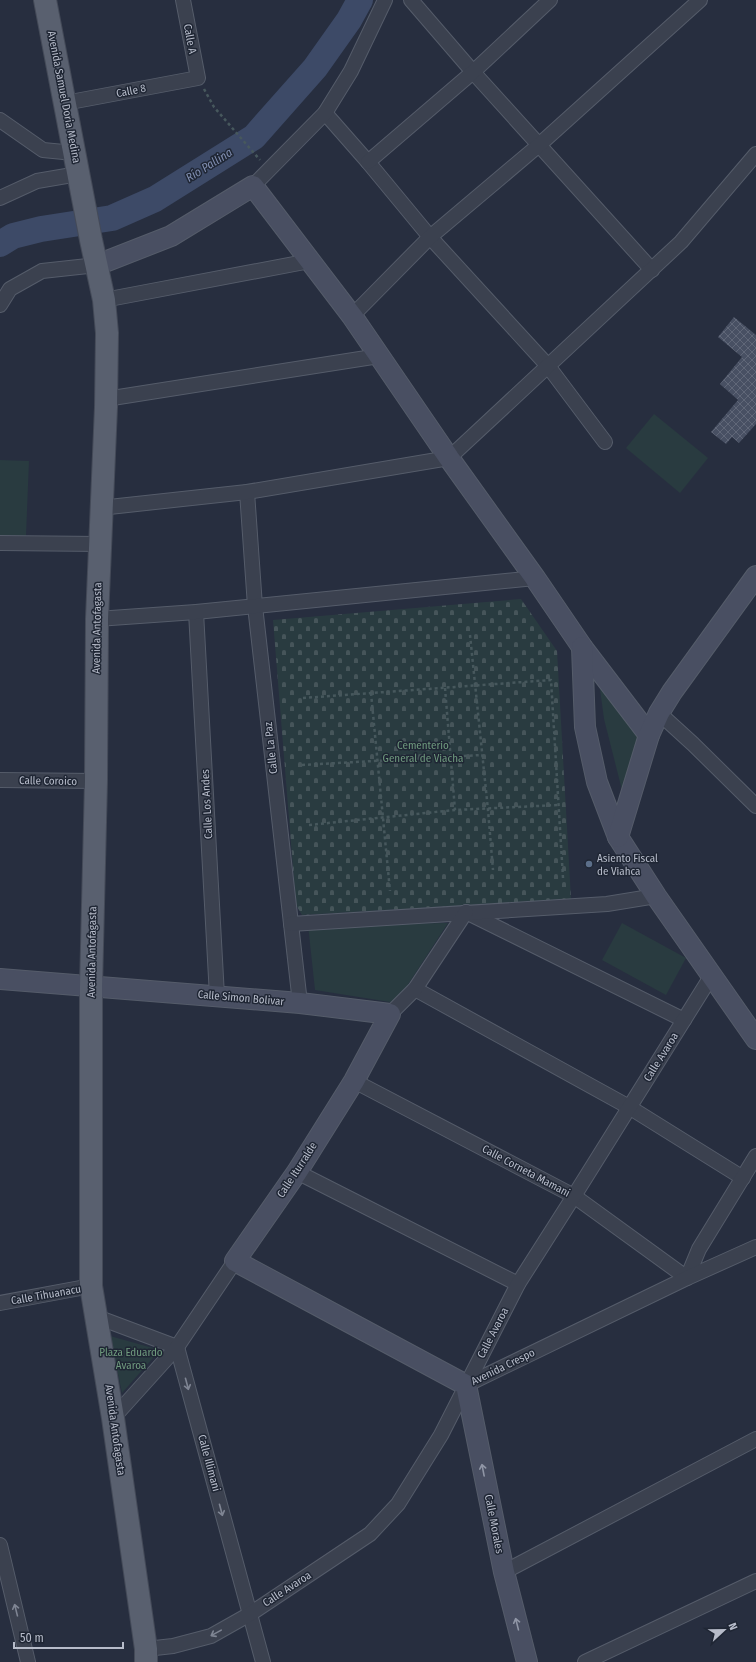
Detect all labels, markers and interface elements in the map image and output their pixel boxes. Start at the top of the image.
street label: Calle A [181,23,199,55]
street label: Avenida Samuel Doria Medina [45,30,83,164]
street label: Calle 8 [115,82,147,100]
water label: Río Pallina [183,145,235,185]
street label: Avenida Antofagasta [90,582,104,674]
street label: Calle La Paz [262,721,280,775]
park label: Cementerio General de Viacha [383,739,463,765]
street label: Calle Los Andes [199,768,215,839]
street label: Calle Coroico [19,774,77,788]
place label: Asiento Fiscal de Viahca [597,852,658,878]
marker: Asiento Fiscal de Viahca [584,859,594,869]
street label: Avenida Antofagasta [85,906,99,998]
street label: Calle Simon Bolivar [197,988,285,1008]
street label: Calle Avaroa [641,1030,681,1084]
street label: Calle Iturralde [274,1140,320,1200]
street label: Calle Corneta Mamani [480,1142,572,1200]
street label: Calle Tihuanacu [10,1282,82,1308]
street label: Calle Avaroa [475,1306,511,1360]
park label: Plaza Eduardo Avaroa [99,1346,163,1372]
street label: Avenida Crespo [469,1346,537,1388]
one-way arrow [184,1377,191,1390]
street label: Avenida Antofagasta [102,1384,128,1476]
street label: Calle Illimani [195,1433,223,1493]
one-way arrow [479,1464,487,1477]
street label: Calle Morales [482,1493,506,1555]
one-way arrow [218,1503,226,1516]
street label: Calle Avaroa [260,1569,314,1609]
one-way arrow [12,1604,19,1617]
north arrow [704,1610,744,1650]
one-way arrow [513,1618,520,1631]
text: N [726,1621,740,1632]
scale bar [14,1624,123,1650]
one-way arrow [210,1629,222,1637]
text: 50 m [20,1631,44,1645]

